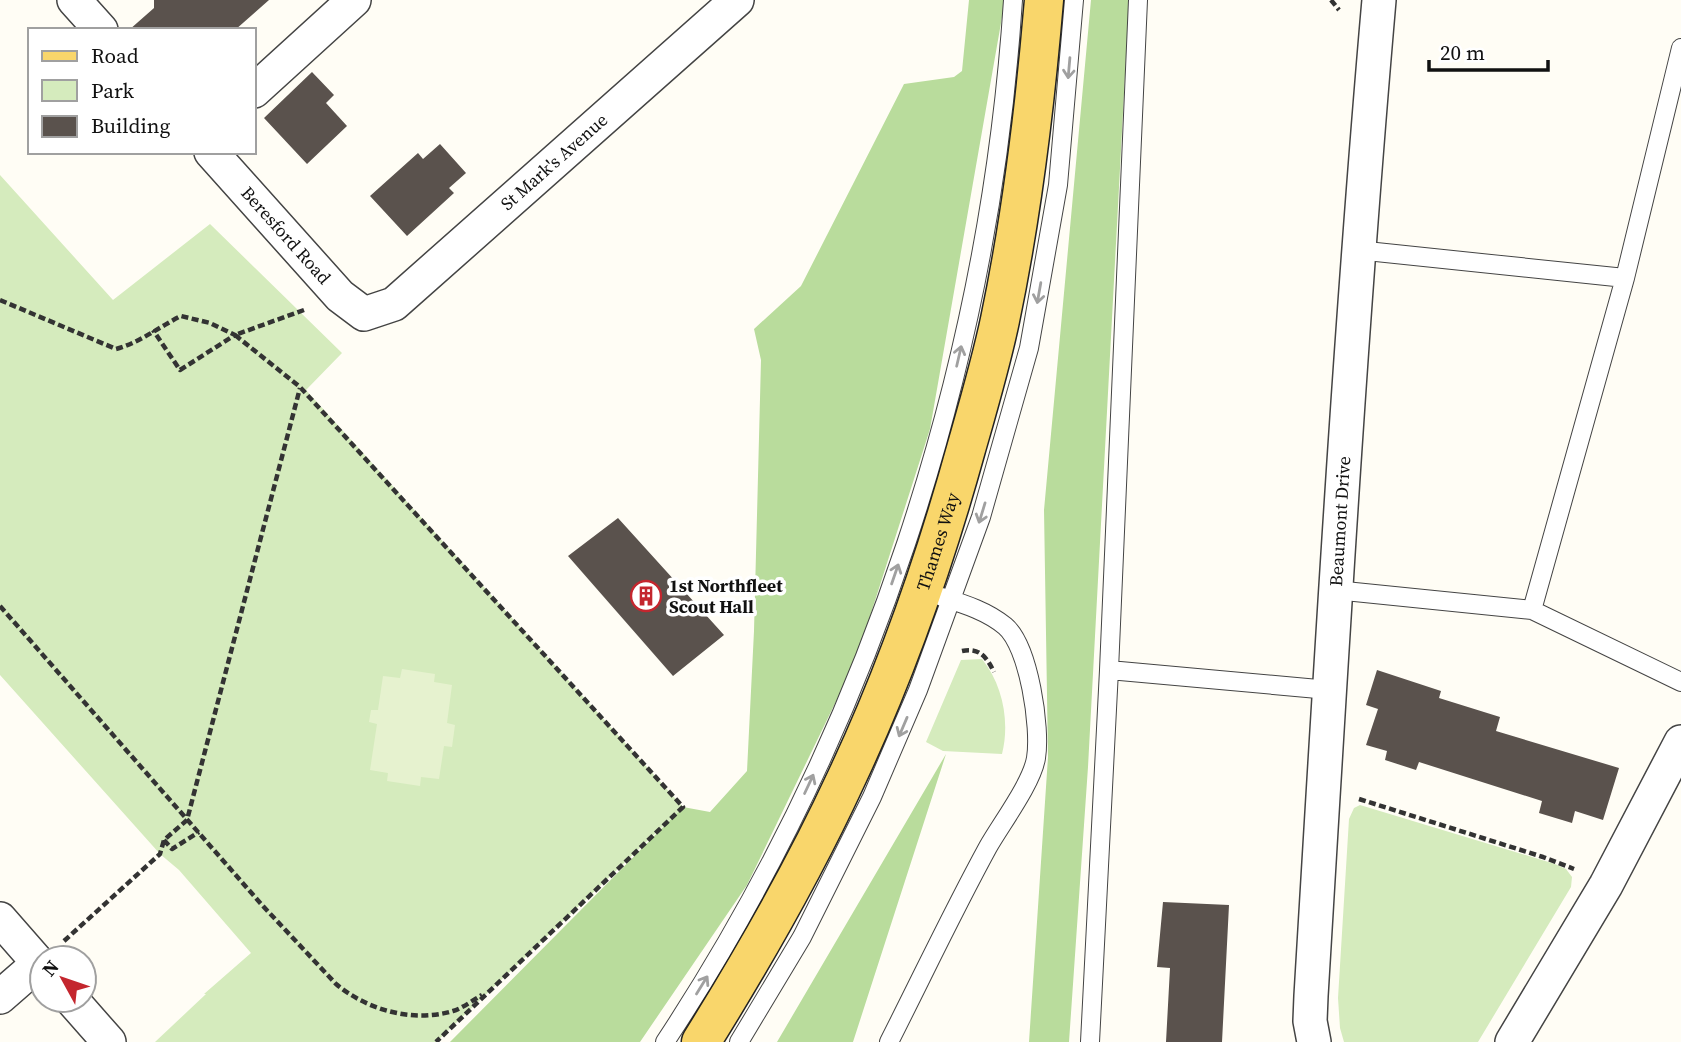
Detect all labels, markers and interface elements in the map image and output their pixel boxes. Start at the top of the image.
legend [28,28,256,154]
scale bar [1429,28,1548,72]
text: 20 m [1440,38,1485,67]
text: Road [91,41,139,70]
one-way arrow [1062,56,1075,79]
text: Park [91,76,135,105]
street label: St Mark's Avenue [495,107,613,216]
text: Building [91,111,170,140]
street label: Beresford Road [236,181,337,289]
one-way arrow [1031,281,1045,304]
one-way arrow [954,345,967,367]
street label: Beaumont Drive [1323,455,1356,587]
street label: Thames Way [910,489,965,594]
one-way arrow [975,502,987,524]
one-way arrow [890,563,902,585]
place label: 1st Northfleet Scout Hall [669,573,783,619]
building icon: 1st Northfleet Scout Hall [629,579,663,613]
one-way arrow [896,715,909,737]
one-way arrow [803,774,816,795]
north arrow [28,944,98,1014]
text: N [36,954,64,982]
one-way arrow [695,975,709,995]

